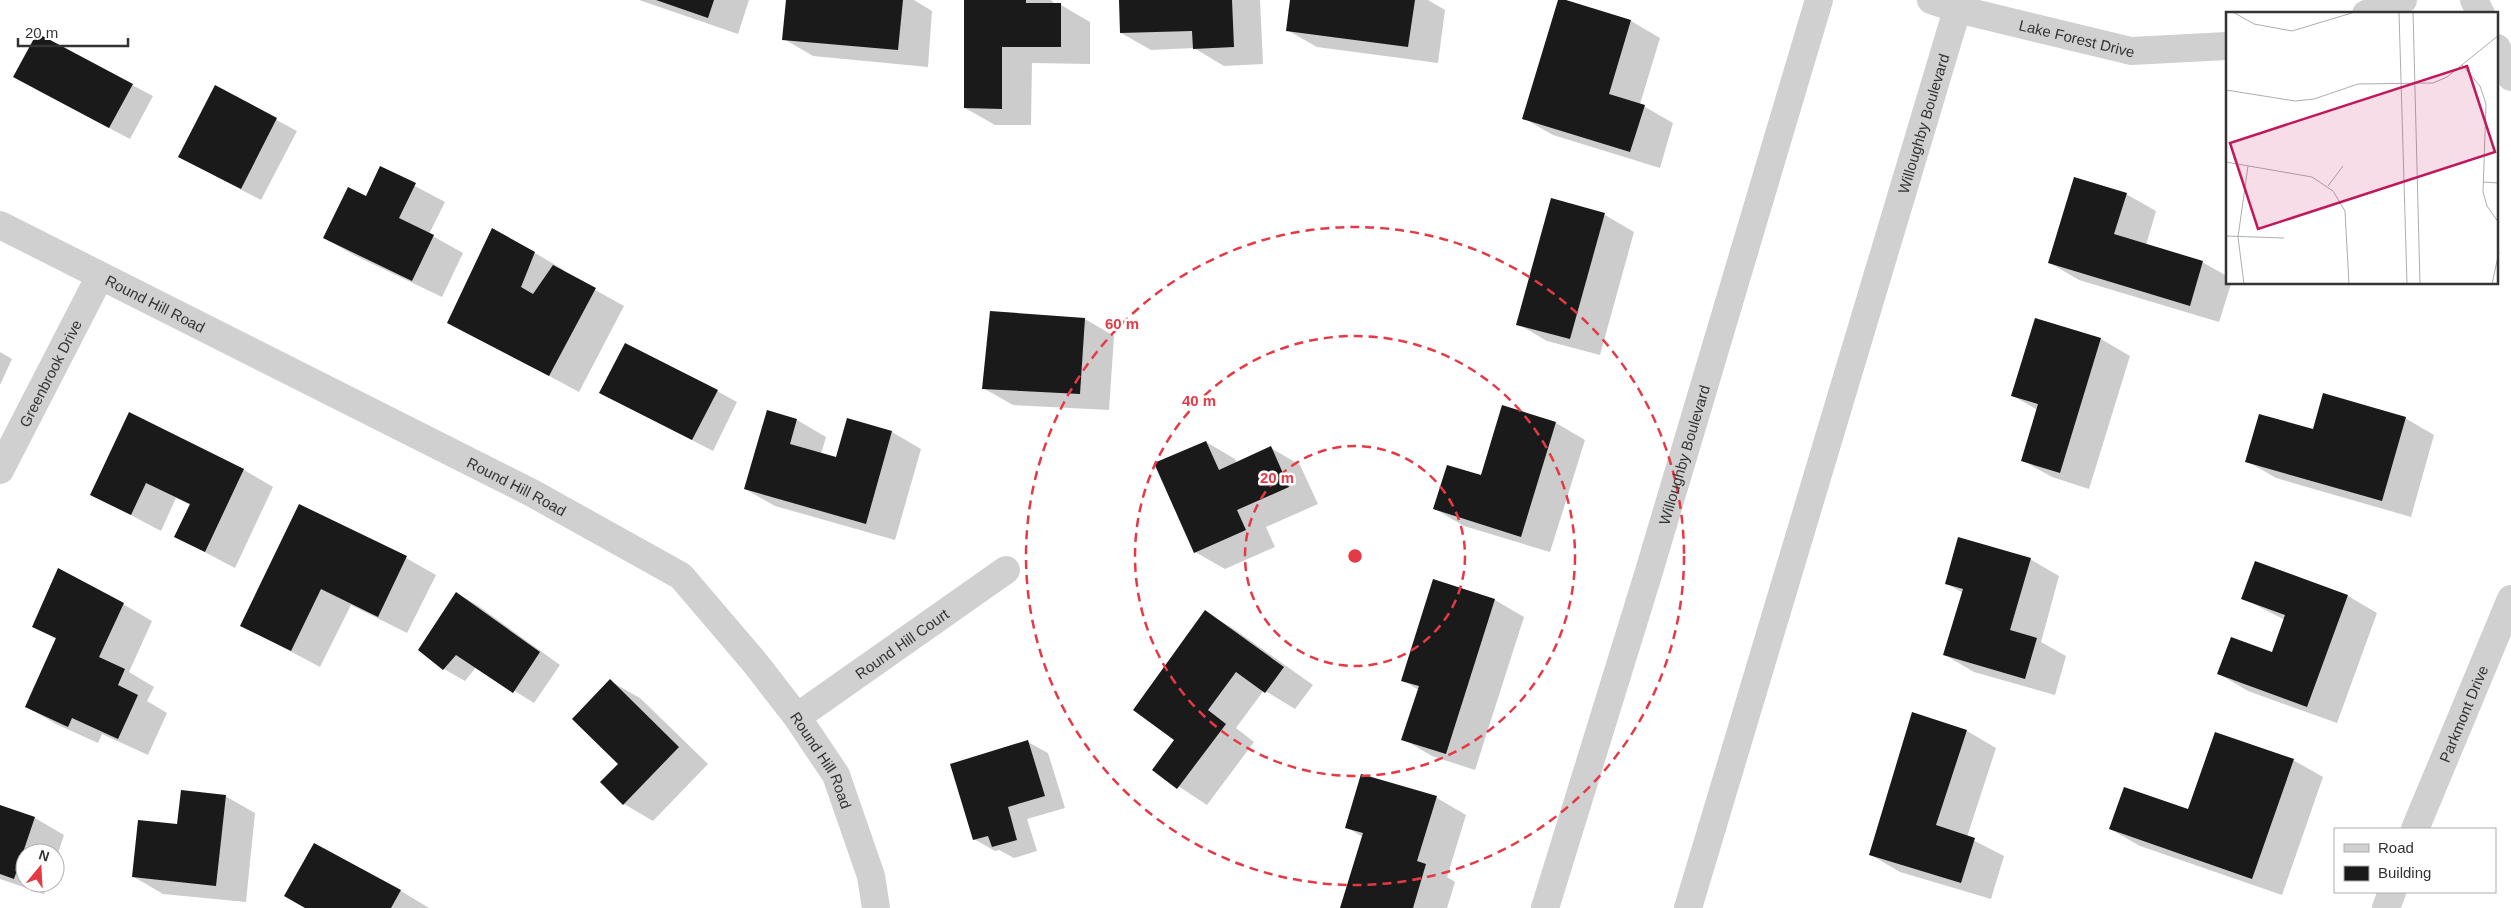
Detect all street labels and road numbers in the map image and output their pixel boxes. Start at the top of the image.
street label: Lake Forest Drive [2017,16,2137,60]
street label: Willoughby Boulevard [1894,51,1952,195]
street label: Round Hill Road [103,271,208,335]
street label: Greenbrook Drive [15,317,85,430]
street label: Willoughby Boulevard [1655,383,1713,527]
street label: Round Hill Road [464,453,569,519]
street label: Round Hill Court [852,604,952,682]
street label: Parkmont Drive [2435,663,2491,765]
street label: Round Hill Road [787,708,855,811]

